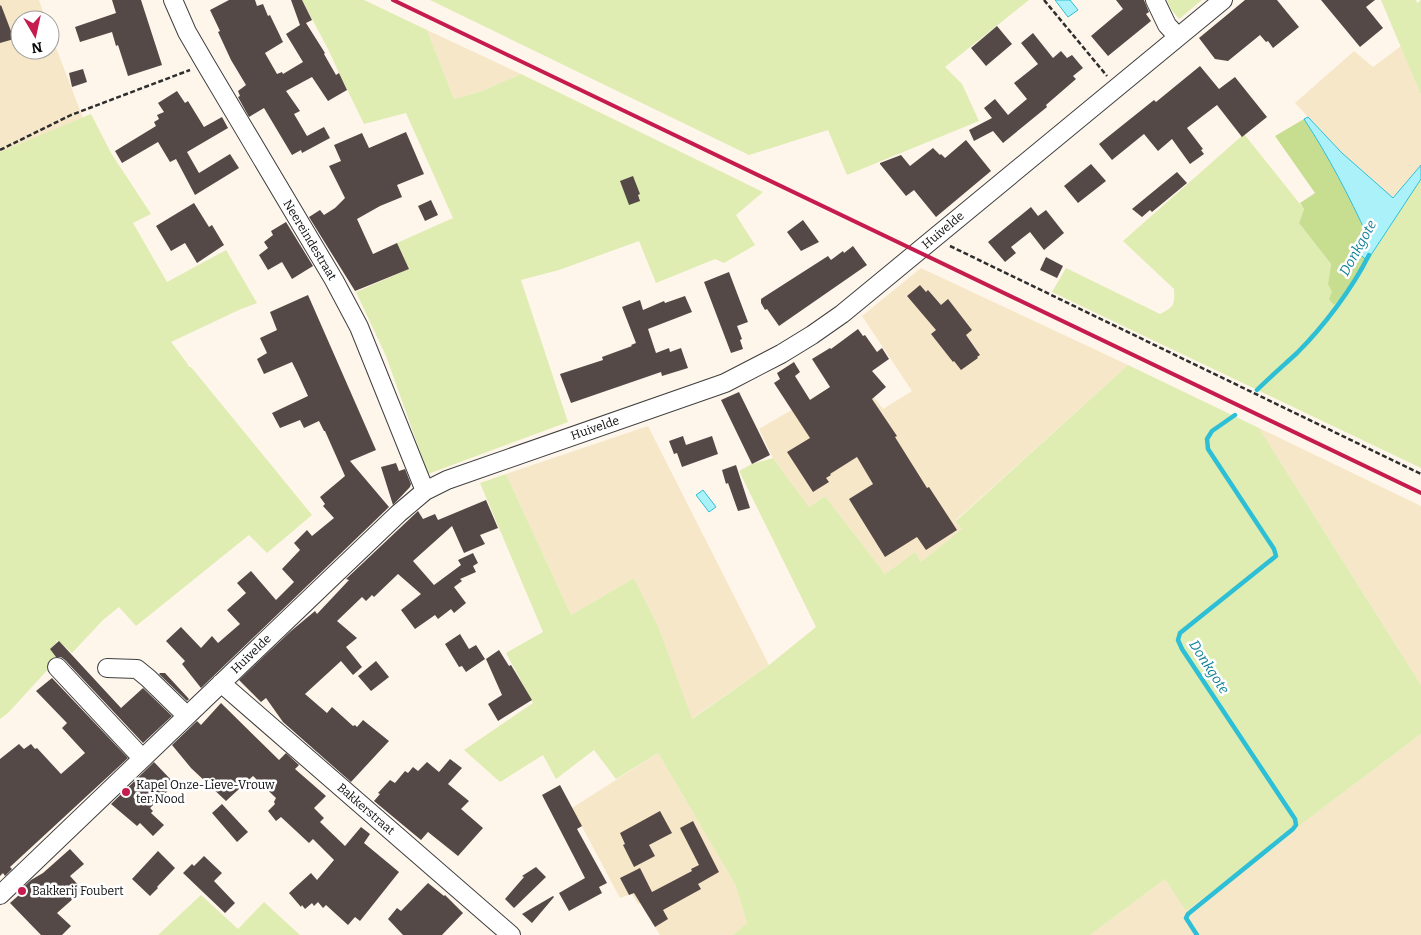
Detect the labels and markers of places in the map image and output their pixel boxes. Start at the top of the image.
place label: Kapel Onze-Lieve-Vrouw ter Nood [136,778,275,806]
marker: Kapel Onze-Lieve-Vrouw ter Nood [120,786,132,798]
place label: Bakkerij Foubert [32,884,124,898]
marker: Bakkerij Foubert [16,885,28,897]

